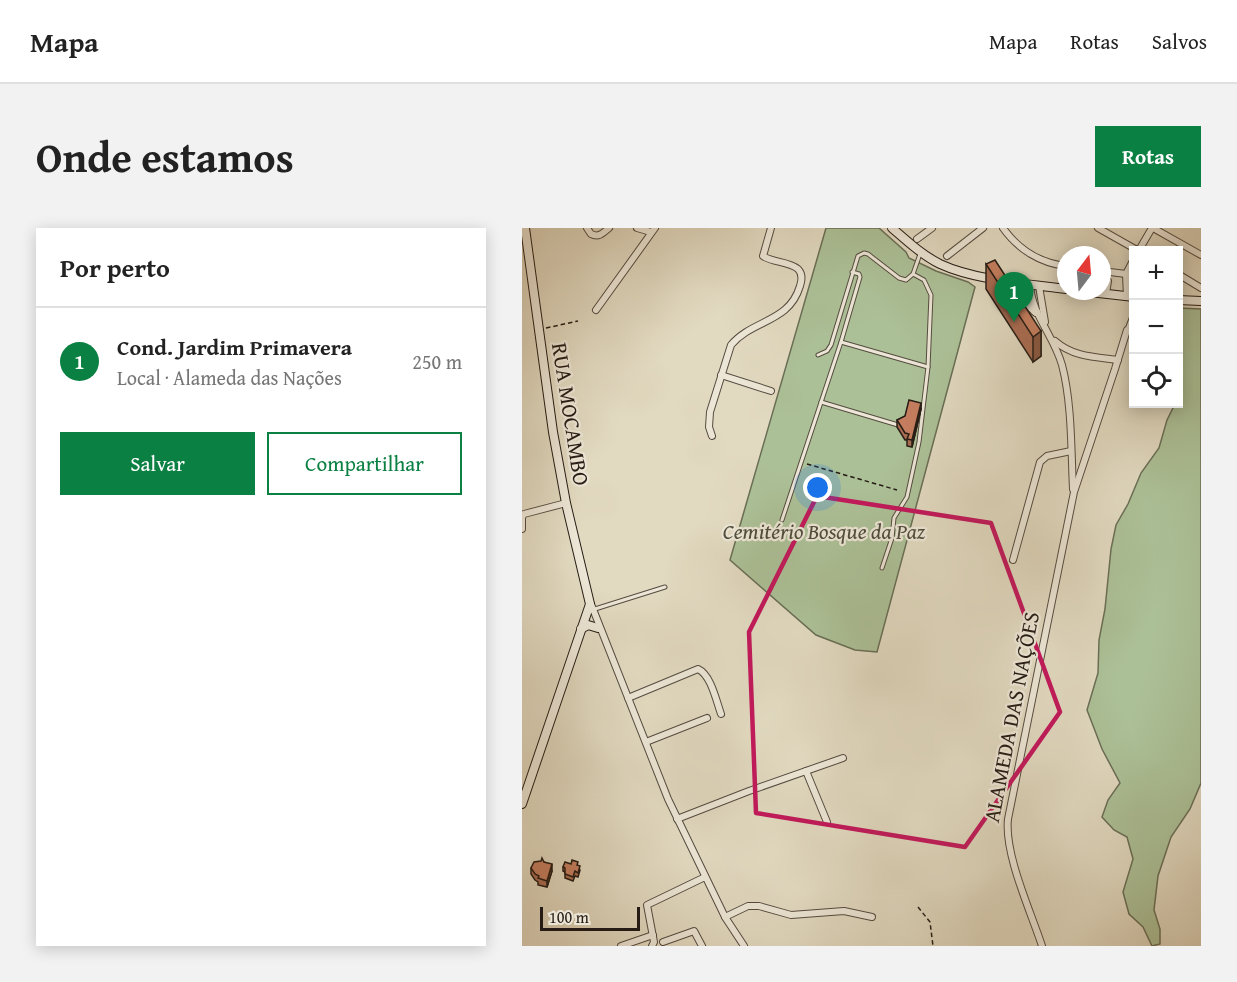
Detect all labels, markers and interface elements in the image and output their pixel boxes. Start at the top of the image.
text: Mapa [30,21,99,62]
text: Mapa [989,26,1037,57]
text: Rotas [1070,26,1119,57]
text: Salvos [1152,26,1207,57]
text: Onde estamos [36,126,294,187]
button: Rotas [1095,126,1201,187]
north arrow [1057,246,1111,300]
map controls [1129,246,1183,408]
button: + [1129,246,1183,300]
text: Por perto [60,248,170,287]
pin: 1 [994,272,1034,322]
button: − [1129,300,1183,354]
text: Cond. Jardim Primavera [117,331,352,363]
street label: RUA MOCAMBO [544,340,598,488]
text: 1 [74,347,85,376]
text: 250 m [412,347,462,376]
button: locate [1129,354,1183,408]
text: Local · Alameda das Nações [117,363,342,392]
button: Salvar [60,432,255,495]
button: Compartilhar [267,432,462,495]
your location [803,473,832,502]
park label: Cemitério Bosque da Paz [723,515,926,547]
street label: ALAMEDA DAS NAÇÕES [975,609,1047,825]
scale bar [540,904,640,932]
text: 100 m [549,905,589,929]

